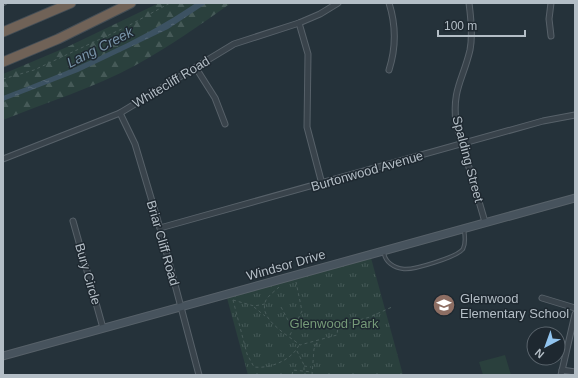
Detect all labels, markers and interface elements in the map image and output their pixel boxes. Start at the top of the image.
scale bar [438,12,525,38]
text: 100 m [444,19,477,33]
water label: Lang Creek [64,23,137,71]
street label: Whitecliff Road [130,53,212,111]
street label: Spalding Street [449,114,487,204]
street label: Burtonwood Avenue [309,148,425,194]
street label: Briar Cliff Road [144,199,182,287]
street label: Bury Circle [72,241,104,307]
street label: Windsor Drive [245,247,327,283]
place label: Glenwood Elementary School [460,291,569,321]
school or university icon: Glenwood Elementary School [431,292,457,318]
park label: Glenwood Park [290,316,379,331]
north arrow [526,326,566,366]
text: N [532,346,546,361]

